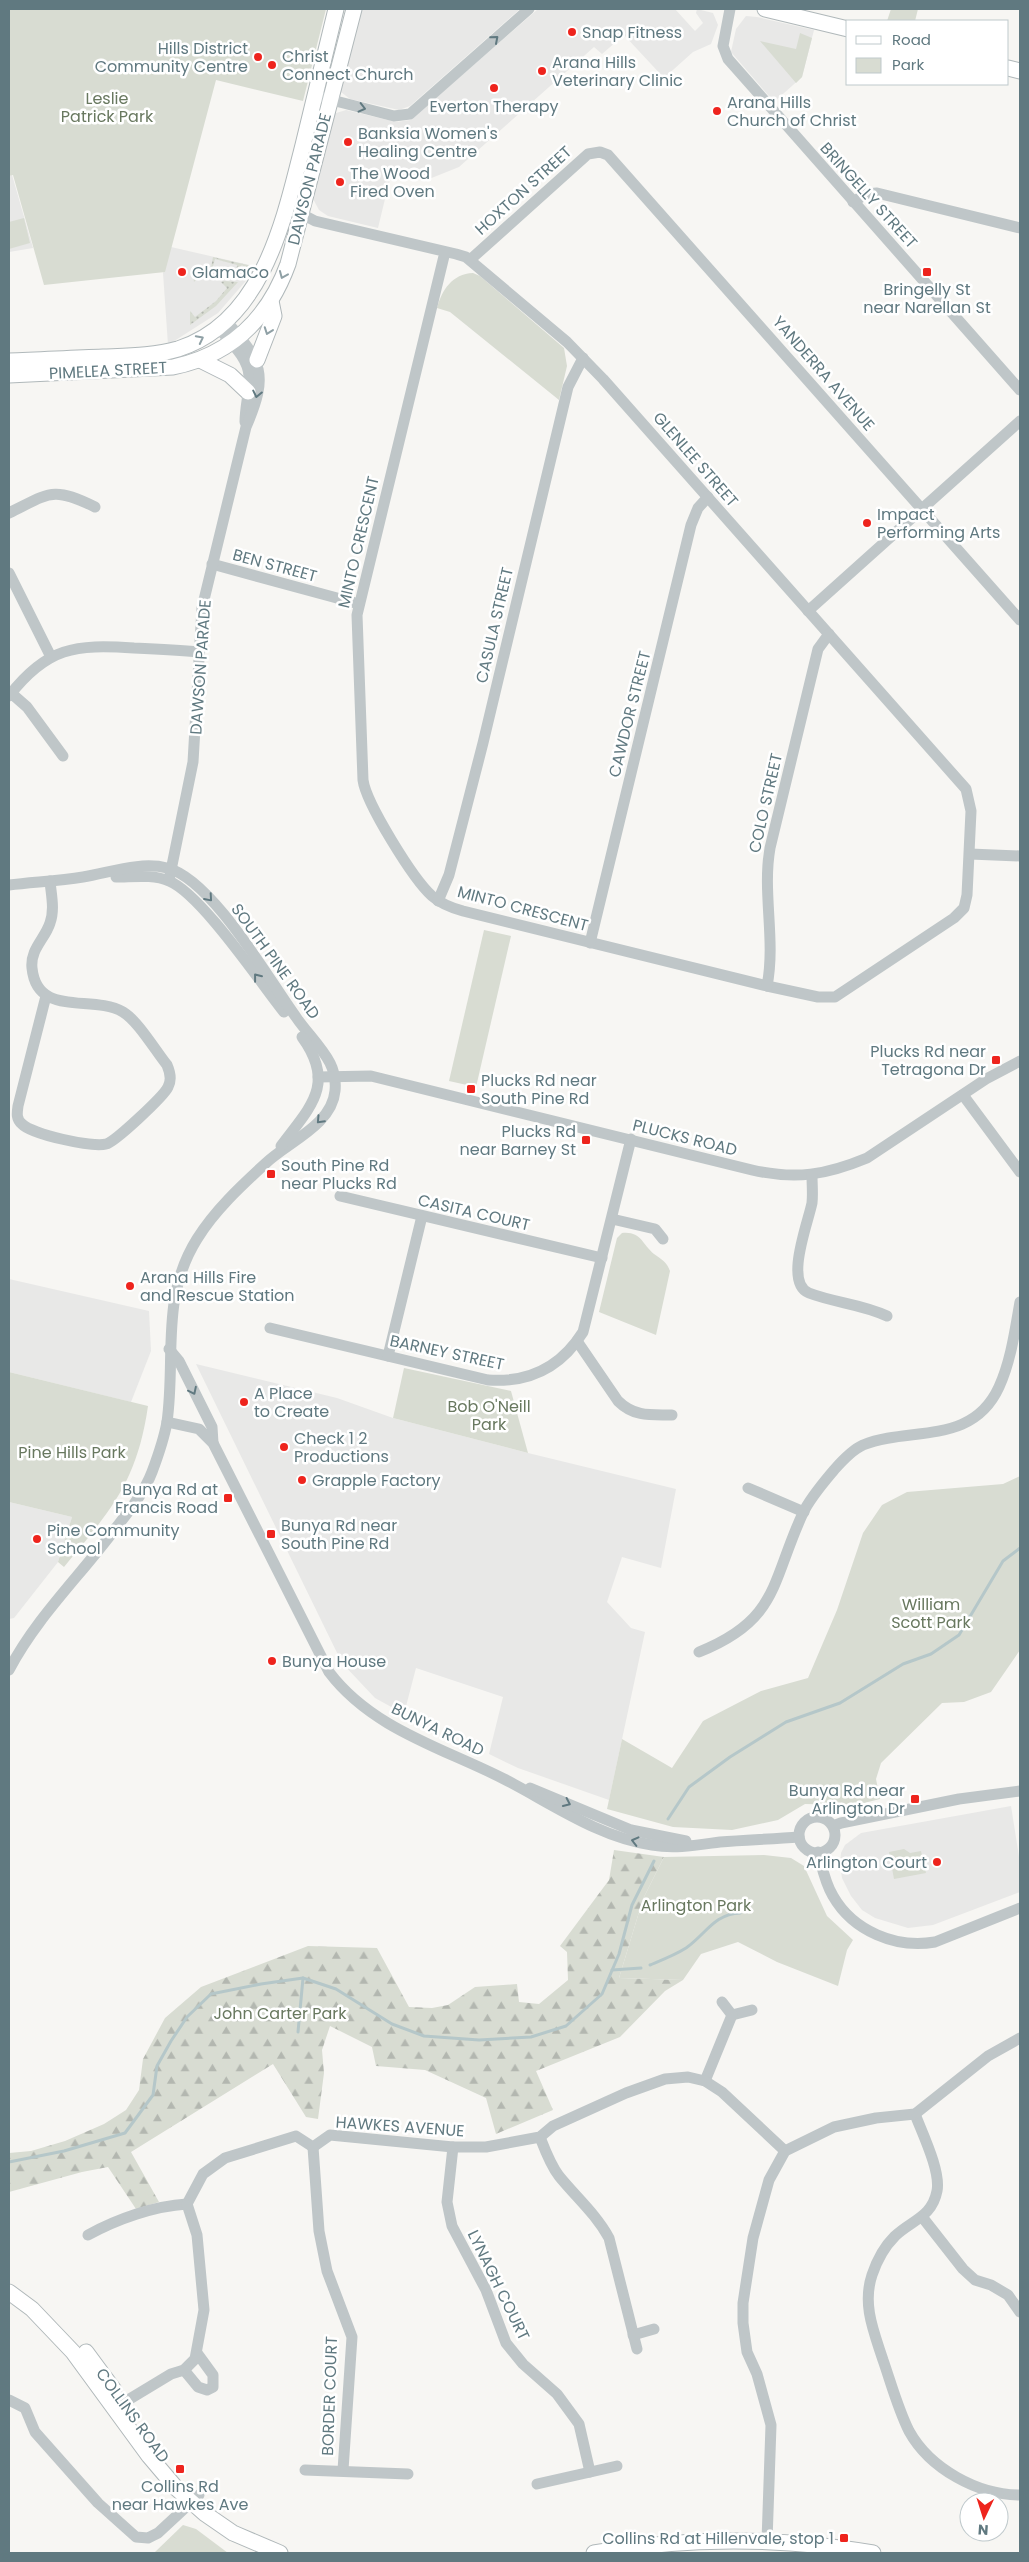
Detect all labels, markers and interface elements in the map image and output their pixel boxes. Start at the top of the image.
legend [846,20,1009,85]
place label: Snap Fitness [582,21,682,44]
marker: Snap Fitness [566,26,578,38]
text: Road [892,29,931,50]
one-way arrow [489,36,498,45]
place label: Hills District Community Centre [95,37,248,78]
place label: Christ Connect Church [282,45,414,86]
marker: Hills District Community Centre [252,51,264,63]
place label: Arana Hills Veterinary Clinic [552,51,683,92]
text: Park [892,54,924,75]
marker: Christ Connect Church [266,59,278,71]
marker: Arana Hills Veterinary Clinic [536,65,548,77]
marker: Everton Therapy [488,82,500,94]
park label: Leslie Patrick Park [61,87,154,128]
place label: Arana Hills Church of Christ [727,91,857,132]
place label: Everton Therapy [429,95,559,118]
one-way arrow [357,102,366,113]
marker: Arana Hills Church of Christ [711,105,723,117]
street label: DAWSON PARADE [282,111,337,248]
place label: Banksia Women's Healing Centre [358,122,498,163]
marker: Banksia Women's Healing Centre [342,136,354,148]
street label: BRINGELLY STREET [815,137,923,254]
street label: HOXTON STREET [470,140,577,240]
place label: The Wood Fired Oven [350,162,435,203]
marker: The Wood Fired Oven [334,176,346,188]
place label: GlamaCo [192,261,269,284]
marker: GlamaCo [176,266,188,278]
marker: Bringelly St near Narellan St [921,266,933,278]
one-way arrow [279,270,289,279]
place label: Bringelly St near Narellan St [863,278,991,319]
street label: YANDERRA AVENUE [767,311,880,436]
one-way arrow [264,326,274,335]
one-way arrow [195,335,204,345]
street label: PIMELEA STREET [48,356,168,385]
one-way arrow [252,390,263,399]
street label: GLENLEE STREET [648,407,744,512]
street label: MINTO CRESCENT [332,474,385,610]
place label: Impact Performing Arts [877,503,1000,544]
marker: Impact Performing Arts [861,517,873,529]
street label: BEN STREET [230,543,320,588]
street label: CASULA STREET [470,565,519,685]
street label: DAWSON PARADE [184,599,217,735]
street label: CAWDOR STREET [603,648,656,780]
street label: COLO STREET [743,751,788,855]
street label: MINTO CRESCENT [455,880,591,937]
one-way arrow [203,893,212,902]
street label: SOUTH PINE ROAD [226,899,325,1024]
one-way arrow [254,974,262,983]
place label: Plucks Rd near Tetragona Dr [870,1040,986,1081]
marker: Plucks Rd near Tetragona Dr [990,1054,1002,1066]
place label: Plucks Rd near South Pine Rd [481,1069,597,1110]
marker: Plucks Rd near South Pine Rd [465,1083,477,1095]
street label: PLUCKS ROAD [630,1113,740,1162]
one-way arrow [317,1114,326,1123]
place label: Plucks Rd near Barney St [460,1120,576,1161]
marker: Plucks Rd near Barney St [580,1134,592,1146]
place label: South Pine Rd near Plucks Rd [281,1154,397,1195]
marker: South Pine Rd near Plucks Rd [265,1168,277,1180]
street label: CASITA COURT [416,1188,532,1237]
place label: Arana Hills Fire and Rescue Station [140,1266,295,1307]
marker: Arana Hills Fire and Rescue Station [124,1280,136,1292]
street label: BARNEY STREET [388,1329,506,1376]
place label: A Place to Create [254,1382,329,1423]
one-way arrow [187,1386,197,1395]
park label: Bob O'Neill Park [447,1395,531,1436]
marker: A Place to Create [238,1396,250,1408]
place label: Check 1 2 Productions [294,1427,389,1468]
park label: Pine Hills Park [18,1441,126,1464]
marker: Check 1 2 Productions [278,1441,290,1453]
place label: Grapple Factory [312,1469,441,1492]
marker: Grapple Factory [296,1474,308,1486]
place label: Bunya Rd at Francis Road [115,1478,218,1519]
marker: Bunya Rd at Francis Road [222,1492,234,1504]
place label: Bunya Rd near South Pine Rd [281,1514,397,1555]
place label: Pine Community School [47,1519,179,1560]
marker: Bunya Rd near South Pine Rd [265,1528,277,1540]
marker: Pine Community School [31,1533,43,1545]
park label: William Scott Park [891,1593,972,1634]
place label: Bunya House [282,1650,386,1673]
marker: Bunya House [266,1655,278,1667]
street label: BUNYA ROAD [388,1697,488,1762]
place label: Bunya Rd near Arlington Dr [789,1779,905,1820]
marker: Bunya Rd near Arlington Dr [909,1793,921,1805]
one-way arrow [562,1796,571,1807]
one-way arrow [631,1836,640,1847]
place label: Arlington Court [806,1851,927,1874]
marker: Arlington Court [931,1856,943,1868]
park label: Arlington Park [641,1894,752,1917]
park label: John Carter Park [214,2002,347,2025]
street label: HAWKES AVENUE [335,2111,465,2142]
street label: LYNAGH COURT [462,2226,535,2345]
street label: BORDER COURT [316,2335,343,2456]
street label: COLLINS ROAD [90,2363,175,2467]
marker: Collins Rd near Hawkes Ave [174,2463,186,2475]
place label: Collins Rd near Hawkes Ave [112,2475,248,2516]
north arrow [959,2492,1009,2542]
text: N [977,2520,989,2540]
place label: Collins Rd at Hillenvale, stop 1 [602,2527,834,2550]
marker: Collins Rd at Hillenvale, stop 1 [838,2532,850,2544]

